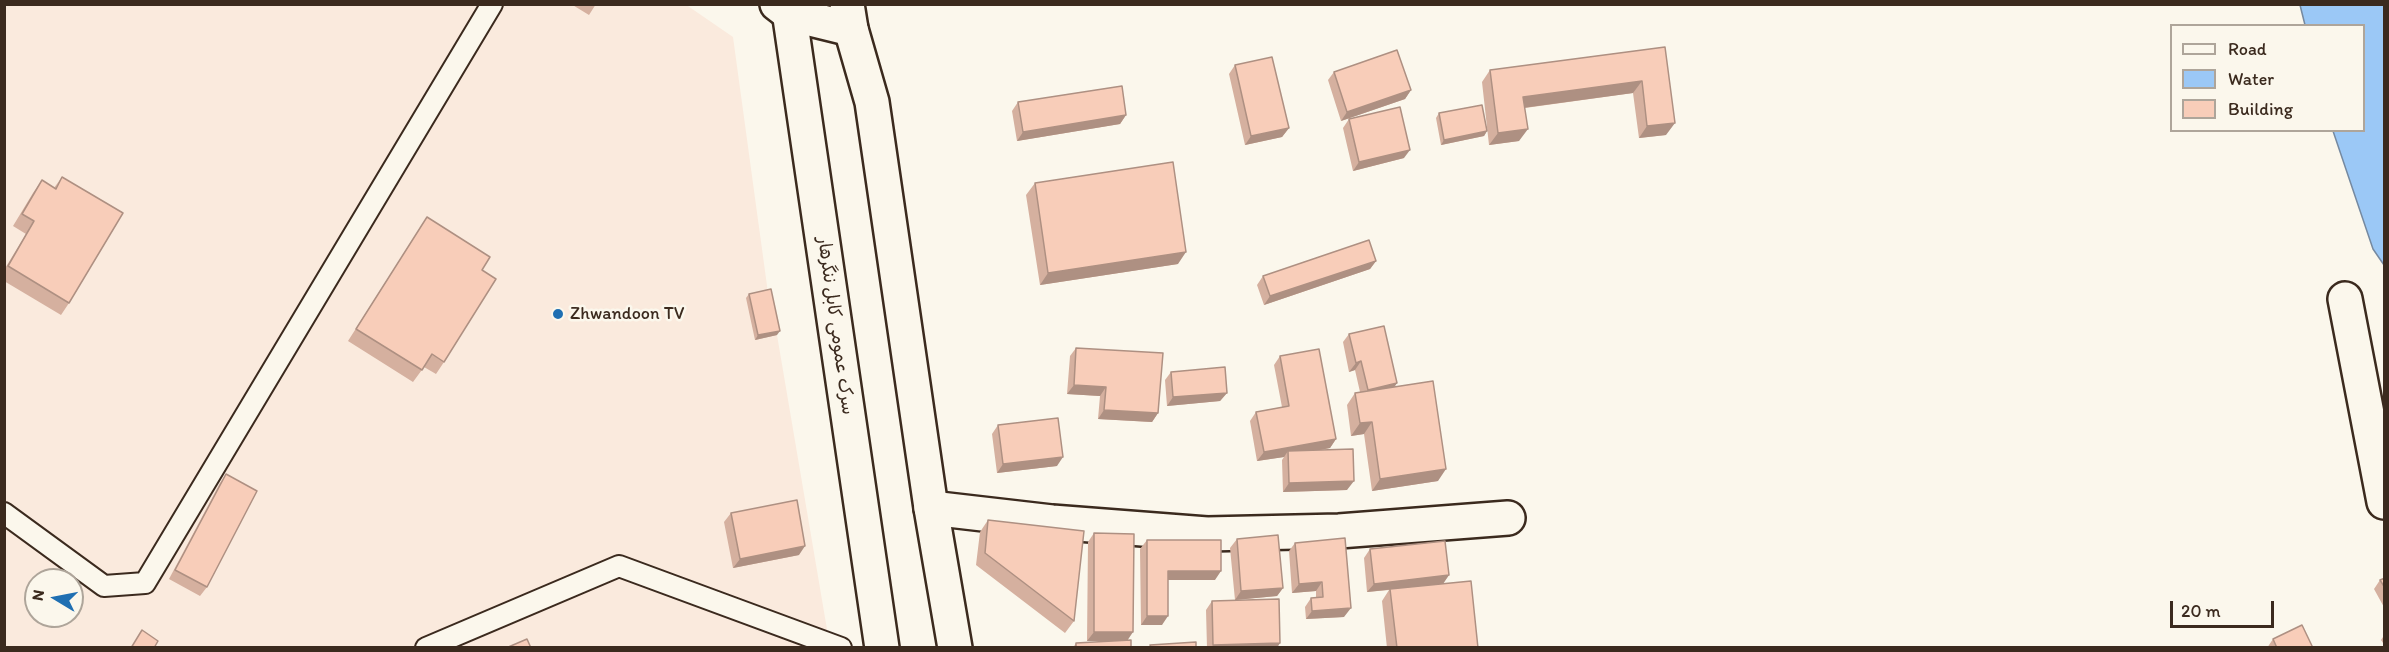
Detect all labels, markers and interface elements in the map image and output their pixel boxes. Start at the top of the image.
legend [2170,24,2365,132]
text: Road [2228,38,2267,60]
text: Water [2228,68,2274,90]
text: Building [2228,98,2293,120]
street label: سرک عمومی کابل ننگرهار [812,236,858,416]
place label: Zhwandoon TV [570,303,684,325]
marker: Zhwandoon TV [551,307,565,321]
north arrow [24,568,84,628]
text: N [27,588,48,602]
scale bar [2173,589,2276,627]
text: 20 m [2181,600,2221,622]

